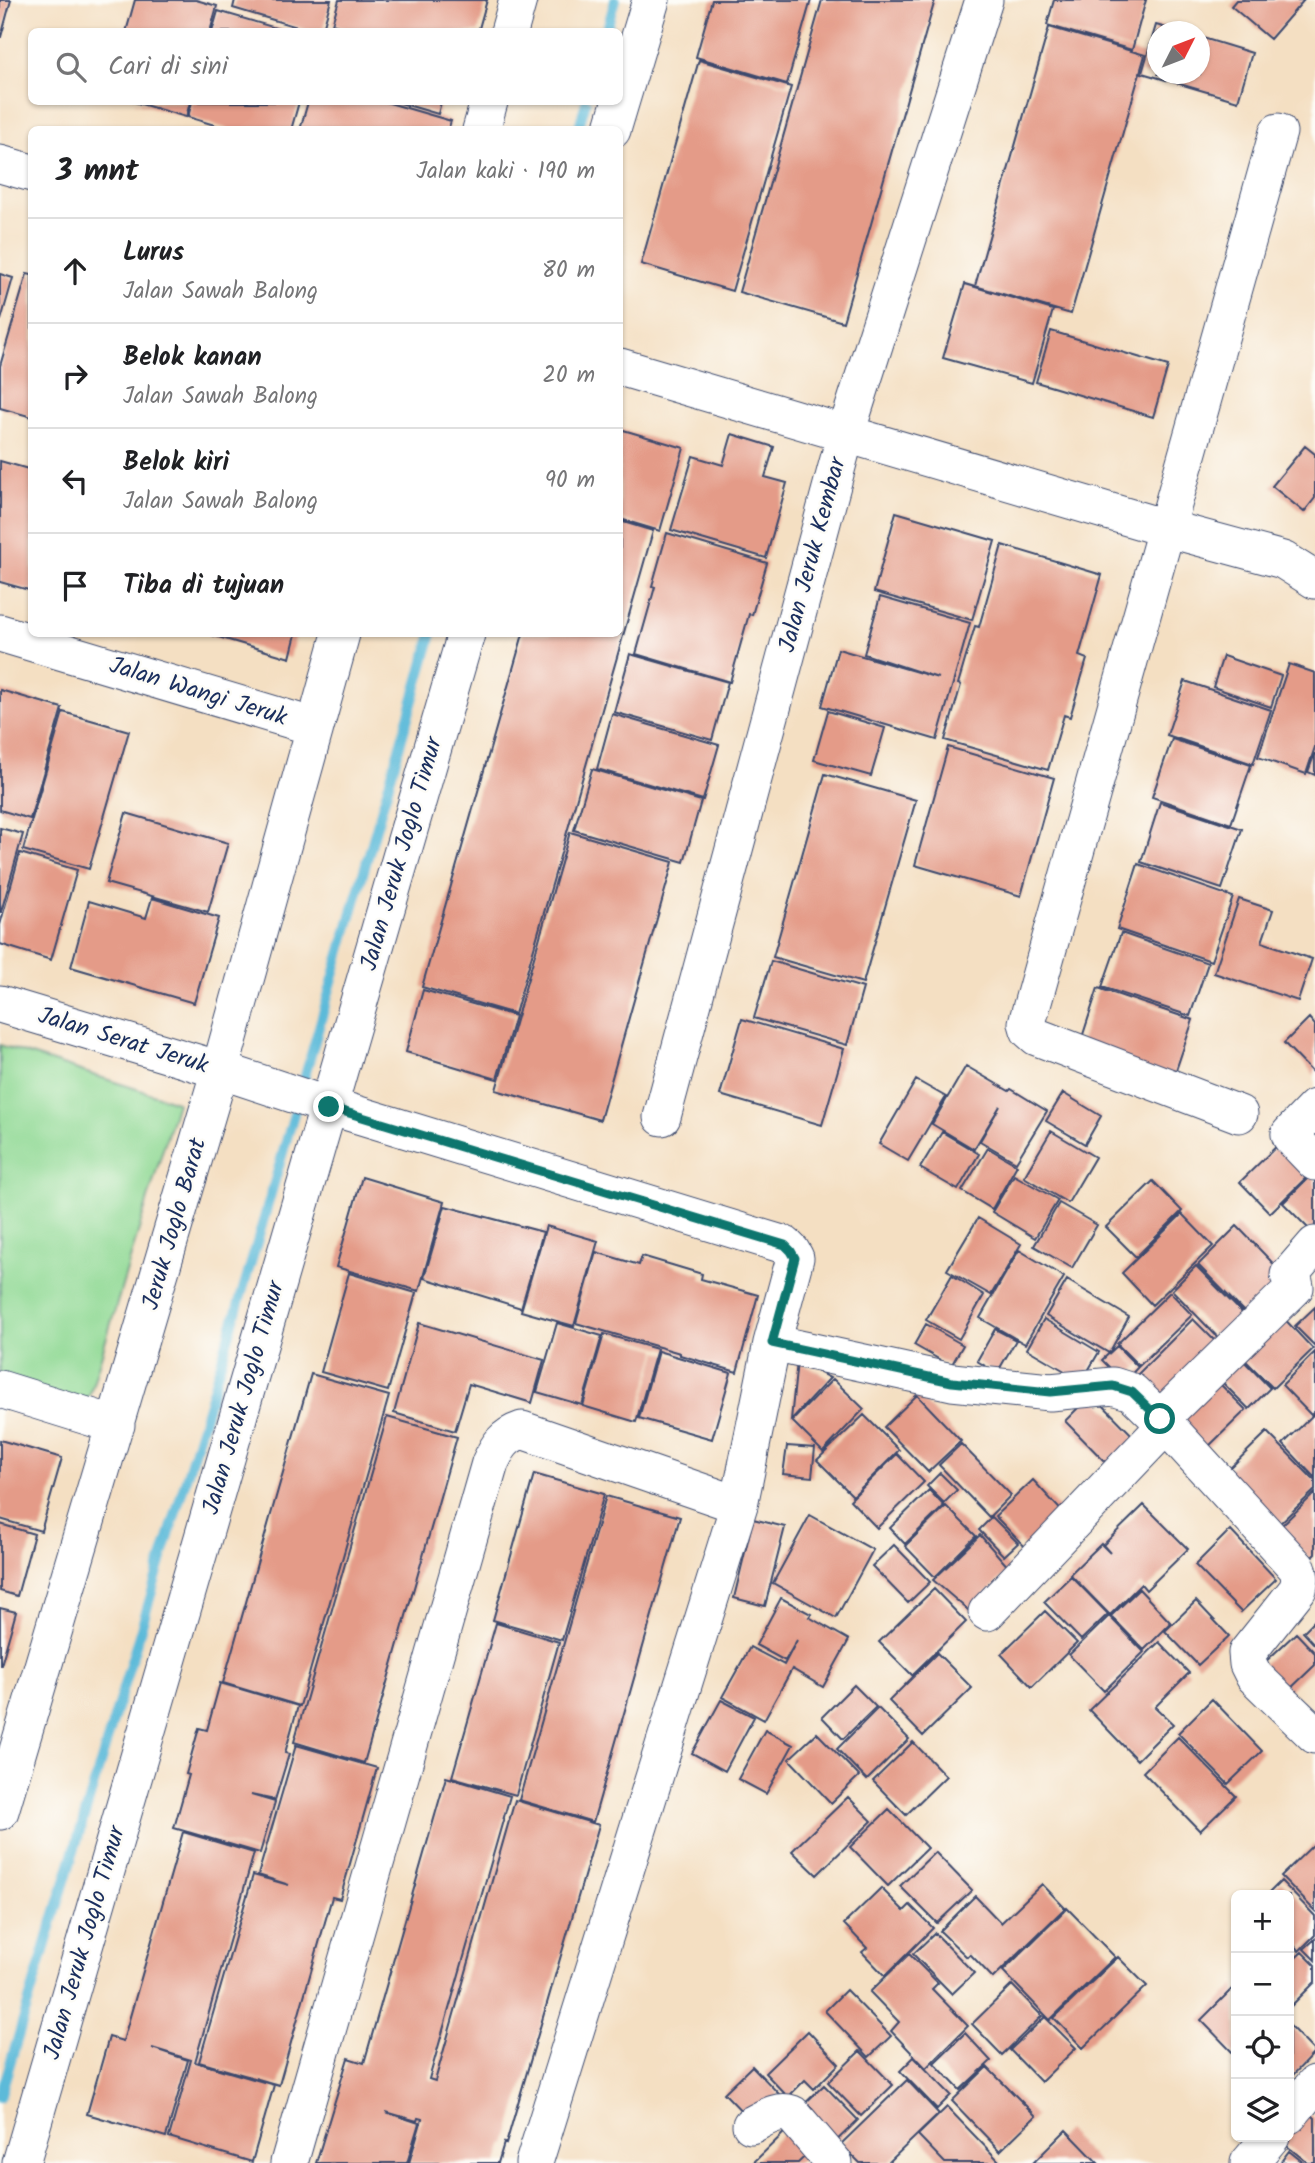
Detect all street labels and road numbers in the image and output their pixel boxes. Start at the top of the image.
street label: Jalan Jeruk Kembar [768,451,858,657]
street label: Jalan Wangi Jeruk [104,646,293,738]
street label: Jalan Jeruk Joglo Timur [350,731,455,975]
street label: Jalan Serat Jeruk [33,997,214,1086]
street label: Jeruk Joglo Barat [132,1133,218,1315]
street label: Jalan Jeruk Joglo Timur [192,1275,297,1519]
street label: Jalan Jeruk Joglo Timur [33,1820,138,2064]

